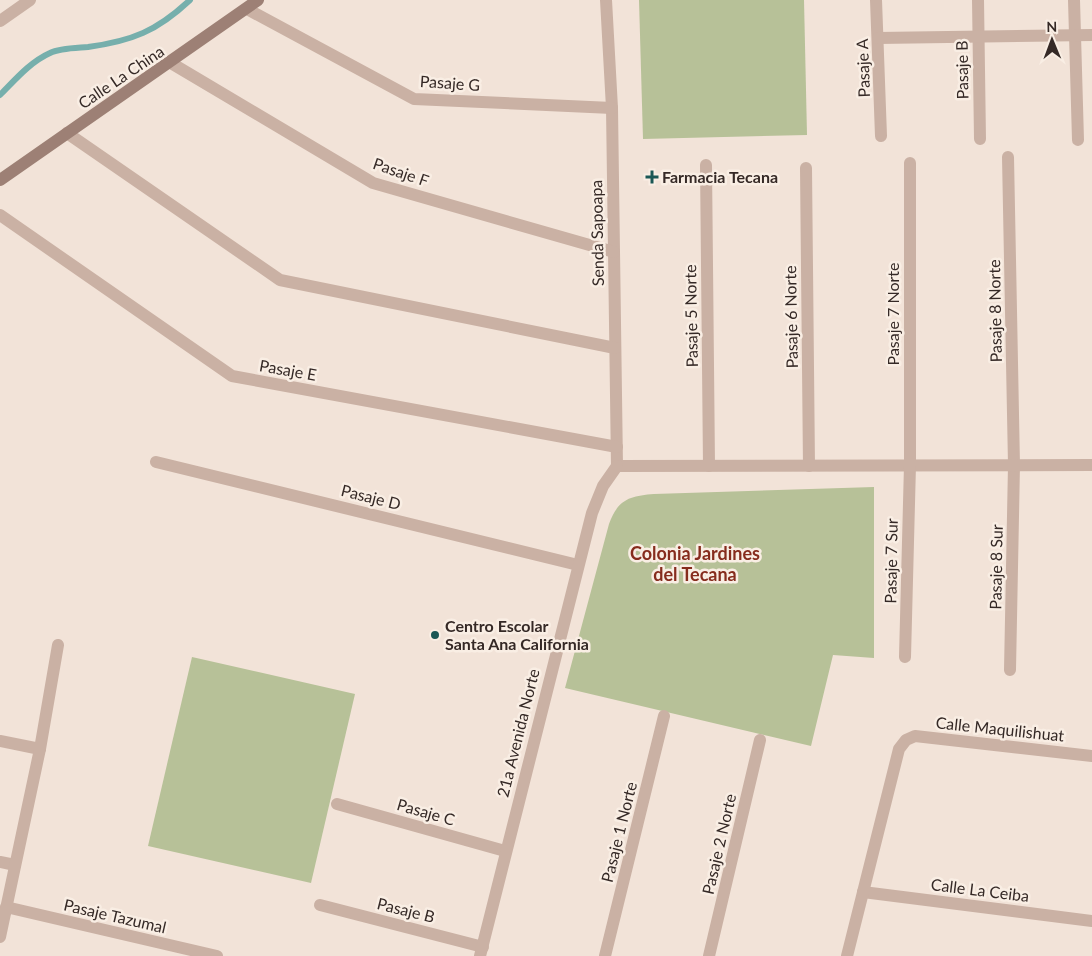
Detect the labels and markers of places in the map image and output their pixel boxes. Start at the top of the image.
place label: Farmacia Tecana [662,167,778,186]
marker: Farmacia Tecana [646,171,658,183]
place label: Centro Escolar Santa Ana California [445,616,589,653]
marker: Centro Escolar Santa Ana California [429,629,441,641]

